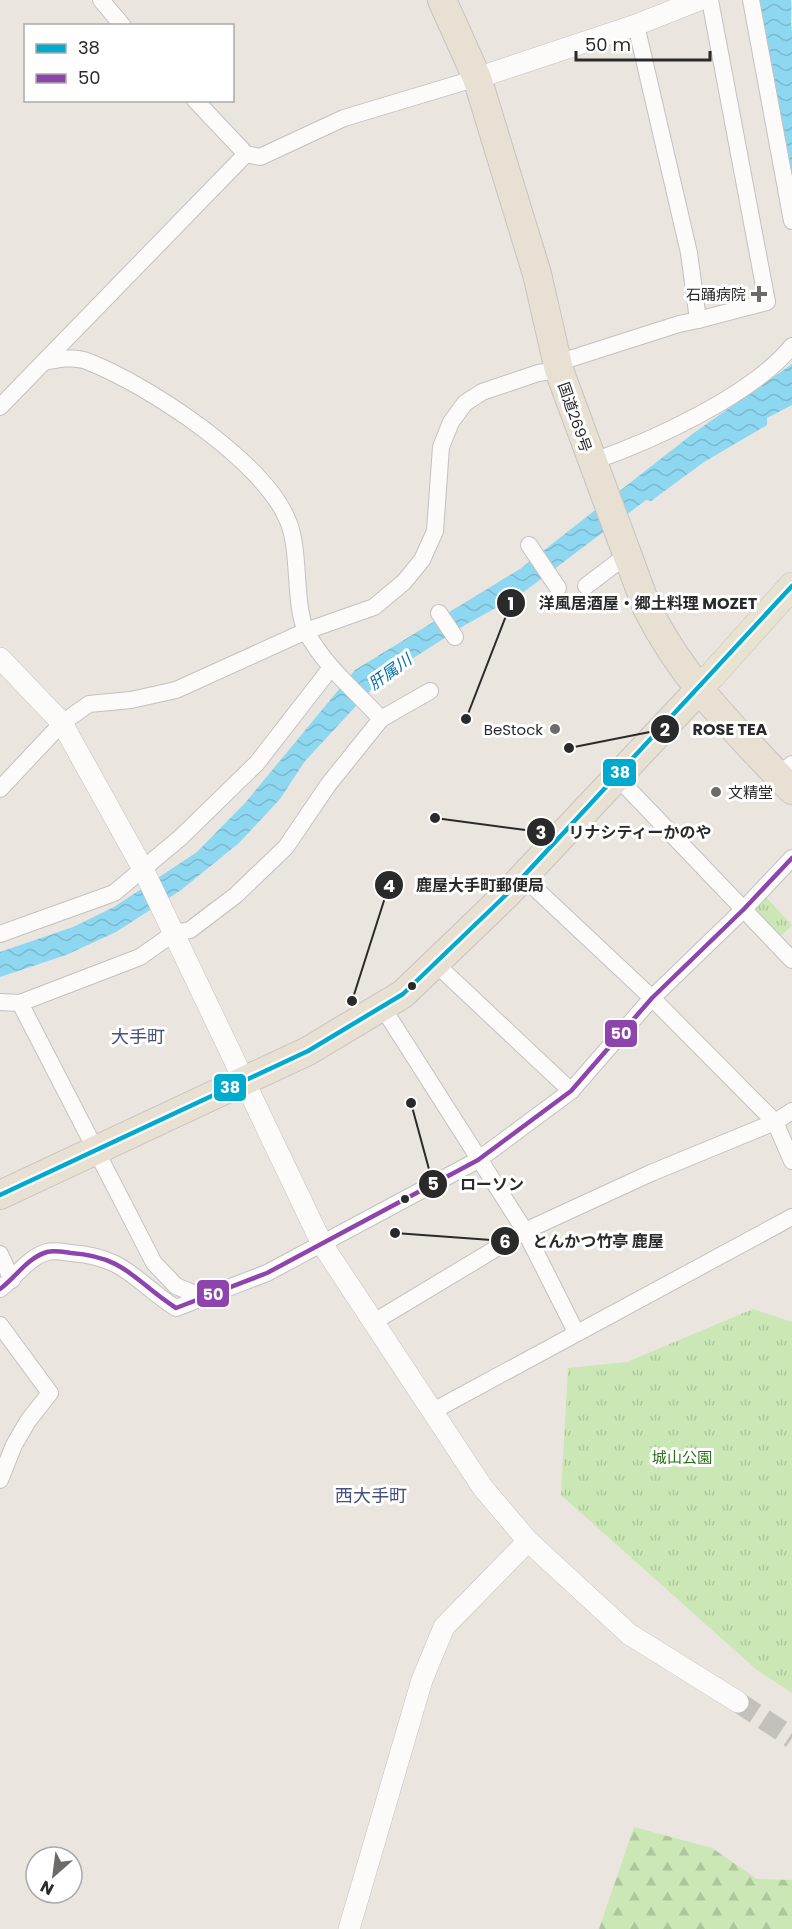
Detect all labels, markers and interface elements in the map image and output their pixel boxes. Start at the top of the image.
legend [24,24,234,102]
scale bar [576,24,710,62]
text: 50 m [585,32,631,57]
text: 38 [78,35,100,60]
text: 50 [78,65,101,90]
place label: 石踊病院 [686,284,746,305]
marker: 石踊病院 [750,285,768,303]
street label: 国道269号 [553,379,597,455]
callout: 洋風居酒屋・郷土料理 MOZET [496,586,769,620]
text: 1 [508,591,514,616]
text: 洋風居酒屋・郷土料理 MOZET [539,592,758,615]
water label: 肝属川 [364,647,418,695]
callout: ROSE TEA [650,712,779,746]
text: 2 [660,717,670,742]
text: ROSE TEA [693,718,768,741]
place label: BeStock [484,719,543,740]
marker: BeStock [548,722,562,736]
line badge: 38 [602,758,637,787]
text: 38 [610,761,630,784]
place label: 文精堂 [728,782,773,803]
marker: 文精堂 [709,785,723,799]
callout: リナシティーかのや [526,815,724,849]
text: 3 [536,820,546,845]
text: リナシティーかのや [568,821,712,844]
callout: 鹿屋大手町郵便局 [374,868,556,902]
text: 4 [383,873,395,898]
text: 鹿屋大手町郵便局 [416,874,544,897]
unlabelled marker [406,980,418,992]
line badge: 50 [604,1019,638,1048]
text: 50 [611,1022,631,1045]
district label: 大手町 [111,1024,165,1049]
line badge: 38 [213,1073,247,1102]
text: 38 [220,1076,240,1099]
callout: ローソン [418,1167,536,1201]
text: 5 [427,1171,439,1196]
text: ローソン [460,1173,524,1196]
unlabelled marker [399,1193,411,1205]
callout: とんかつ竹亭 鹿屋 [490,1224,675,1258]
text: 6 [499,1229,511,1254]
text: とんかつ竹亭 鹿屋 [532,1230,664,1253]
line badge: 50 [196,1279,230,1308]
text: 50 [203,1283,223,1306]
park label: 城山公園 [652,1447,712,1468]
district label: 西大手町 [335,1483,407,1508]
north arrow [24,1845,84,1905]
text: N [36,1875,58,1901]

